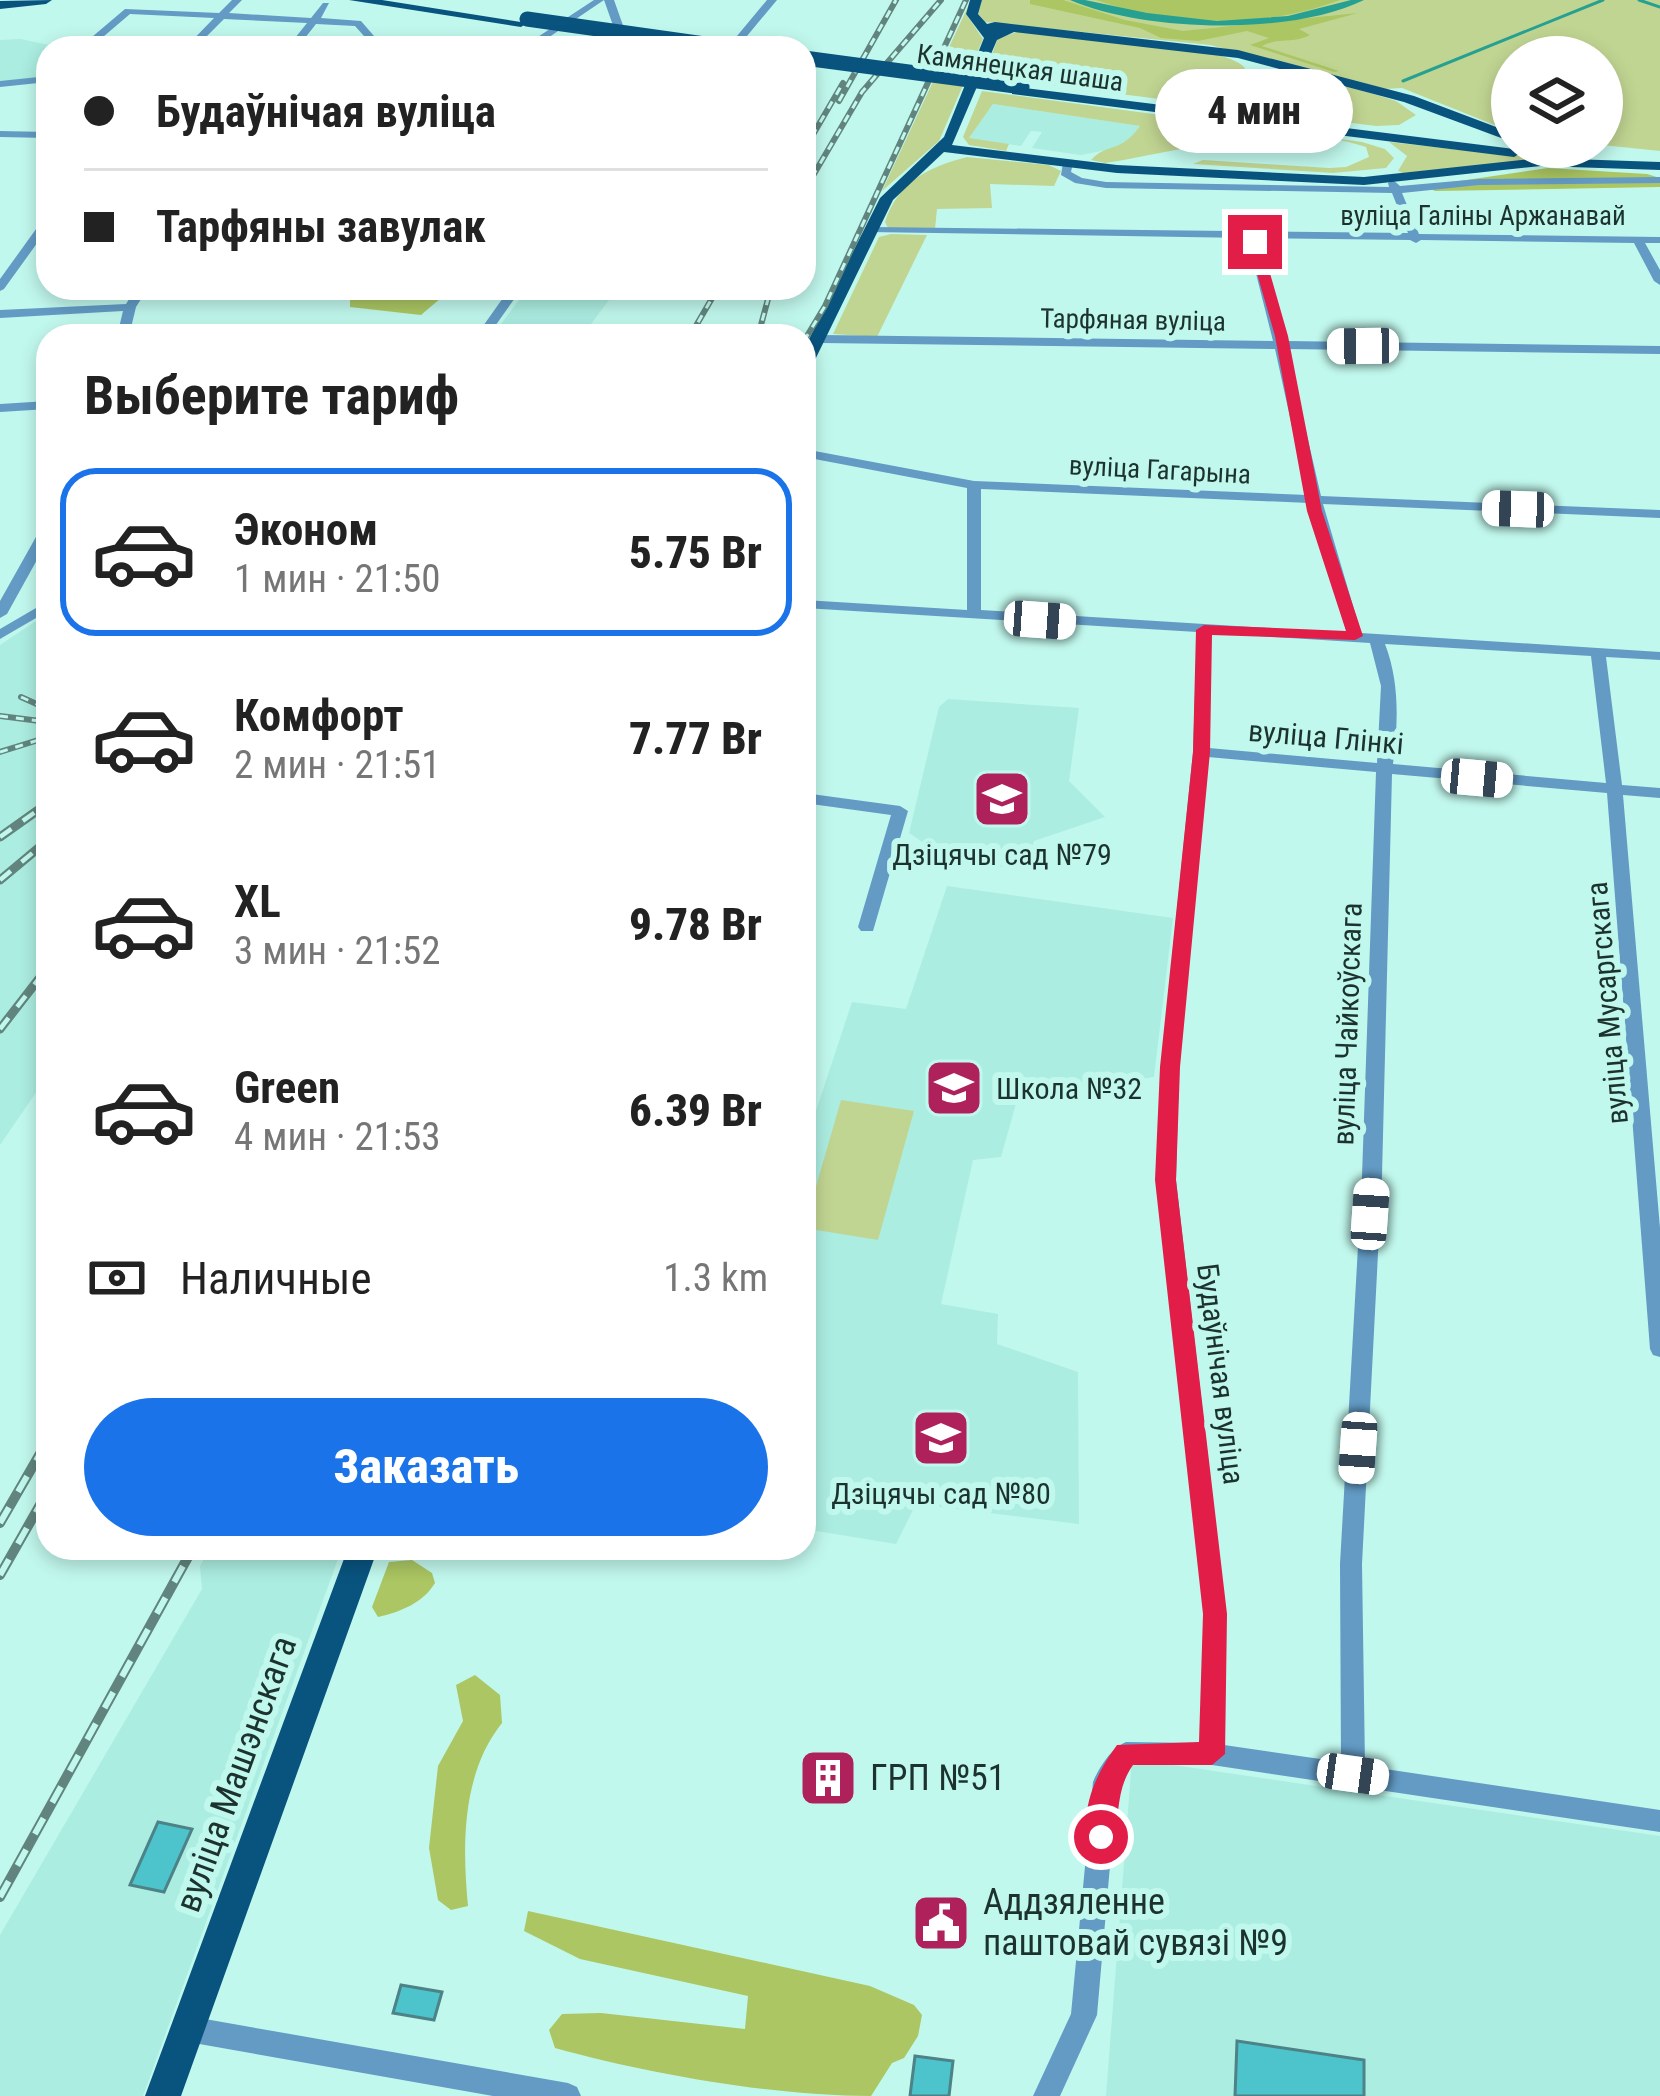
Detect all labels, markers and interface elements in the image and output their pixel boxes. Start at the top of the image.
map controls [1491,36,1623,168]
button: layers [1491,36,1623,168]
street label: Камянецкая шаша [915,38,1125,98]
callout: 4 мин [1156,68,1354,152]
text: Будаўнічая вуліца [156,85,496,138]
text: 4 мин [1207,88,1301,134]
text: Тарфяны завулак [156,200,486,253]
street label: вуліца Галіны Аржанавай [1340,200,1626,232]
route end [1228,215,1282,269]
street label: Тарфяная вуліца [1040,302,1226,338]
car [1327,327,1399,365]
text: Выберите тариф [84,364,459,427]
street label: вуліца Гагарына [1068,449,1252,491]
car [1481,490,1555,528]
icon: car [90,498,198,606]
text: Эконом [234,503,378,556]
text: 5.75 Br [629,526,762,579]
text: 1 мин · 21:50 [234,556,441,602]
car [1003,600,1077,640]
icon: car [90,684,198,792]
text: Комфорт [234,689,404,742]
text: 7.77 Br [629,712,762,765]
street label: вуліца Глінкі [1247,713,1405,761]
text: 2 мин · 21:51 [234,742,441,788]
car [1440,757,1514,799]
school or university icon: Дзіцячы сад №79 [971,768,1033,830]
place label: Дзіцячы сад №79 [892,837,1112,872]
icon: car [90,870,198,978]
text: XL [234,875,281,928]
street label: вуліца Мусаргскага [1579,880,1635,1126]
text: 9.78 Br [629,898,762,951]
street label: вуліца Чайкоўскага [1325,902,1369,1146]
text: 3 мин · 21:52 [234,928,441,974]
icon: car [90,1056,198,1164]
school or university icon: Школа №32 [923,1057,985,1119]
text: Green [234,1061,340,1114]
place label: Школа №32 [996,1071,1142,1106]
text: 6.39 Br [629,1084,762,1137]
text: 4 мин · 21:53 [234,1114,441,1160]
car [1350,1177,1390,1251]
icon: cash [84,1245,150,1311]
text: Наличные [180,1252,372,1305]
text: 1.3 km [663,1255,768,1301]
street label: Будаўнічая вуліца [1190,1262,1252,1486]
button: Заказать [84,1398,768,1536]
school or university icon: Дзіцячы сад №80 [910,1407,972,1469]
car [1338,1411,1378,1485]
place label: Дзіцячы сад №80 [831,1476,1051,1511]
street label: вуліца Машэнскага [167,1631,305,1917]
building icon: ГРП №51 [797,1747,859,1809]
car [1315,1751,1391,1797]
place label: ГРП №51 [870,1757,1006,1799]
route start [1074,1810,1128,1864]
place label: Аддзяленне паштовай сувязі №9 [983,1881,1288,1964]
public building icon: Аддзяленне паштовай сувязі №9 [910,1892,972,1954]

